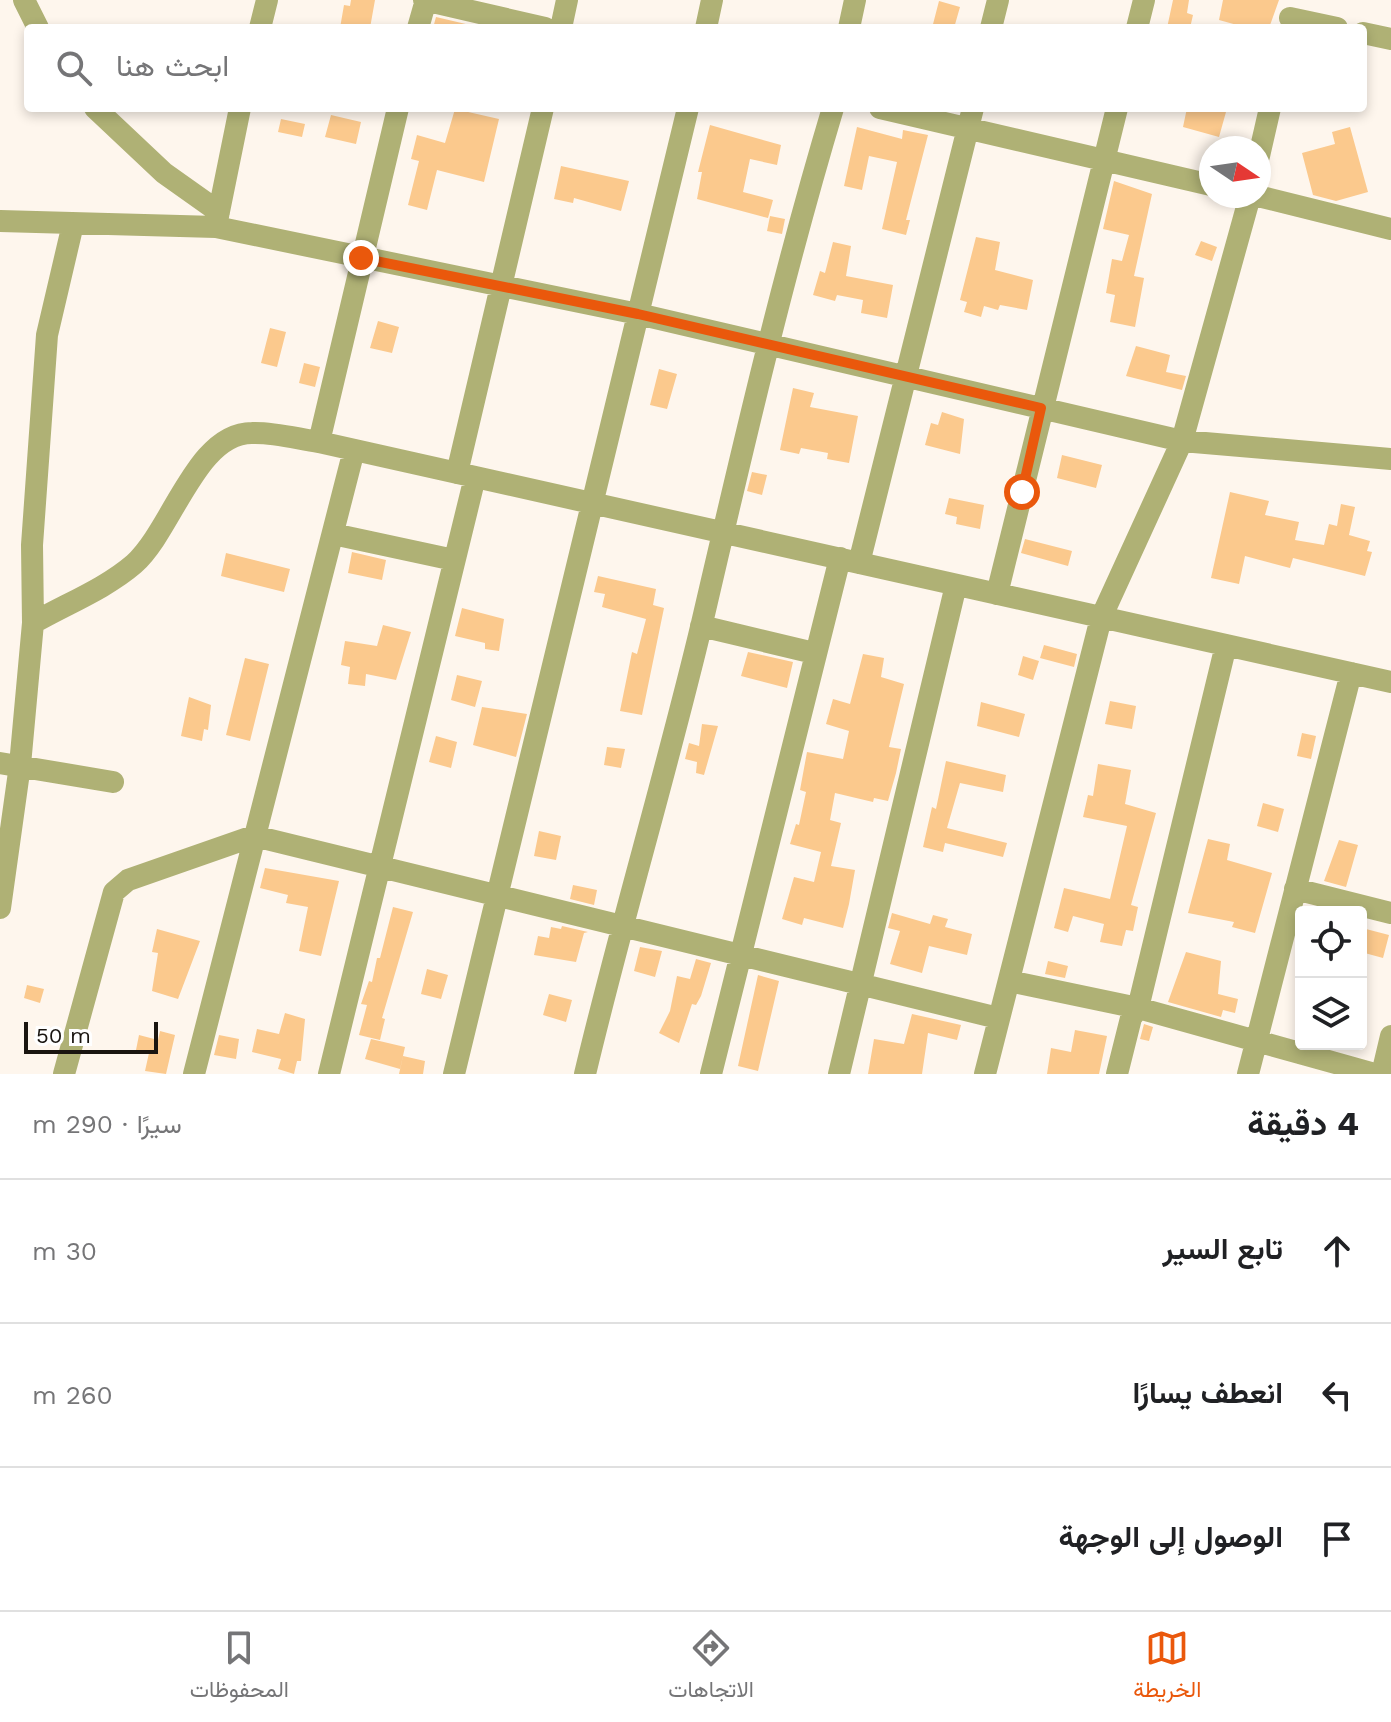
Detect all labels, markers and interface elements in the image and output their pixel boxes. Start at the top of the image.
search box [24,24,1367,112]
icon: search [52,46,96,90]
text: ابحث هنا [116,48,229,83]
north arrow [1199,136,1271,208]
route end [343,240,379,276]
route start [1004,474,1040,510]
map controls [1295,906,1367,1050]
button: locate [1295,906,1367,978]
button: layers [1295,978,1367,1050]
scale bar [24,1018,158,1054]
text: 50 m [36,1023,91,1048]
text: 4 دقيقة [1247,1103,1359,1143]
text: سيرًا · 290 m [32,1109,182,1139]
icon: ahead [1315,1229,1359,1273]
text: تابع السير [1163,1231,1283,1266]
text: 30 m [32,1236,97,1266]
icon: left [1315,1373,1359,1417]
text: انعطف يسارًا [1132,1375,1283,1410]
text: 260 m [32,1380,113,1410]
icon: arrive [1315,1517,1359,1561]
text: الوصول إلى الوجهة [1058,1519,1283,1554]
tab: المحفوظات [190,1626,289,1709]
tab: الاتجاهات [668,1626,754,1709]
tab: الخريطة [1133,1626,1201,1709]

